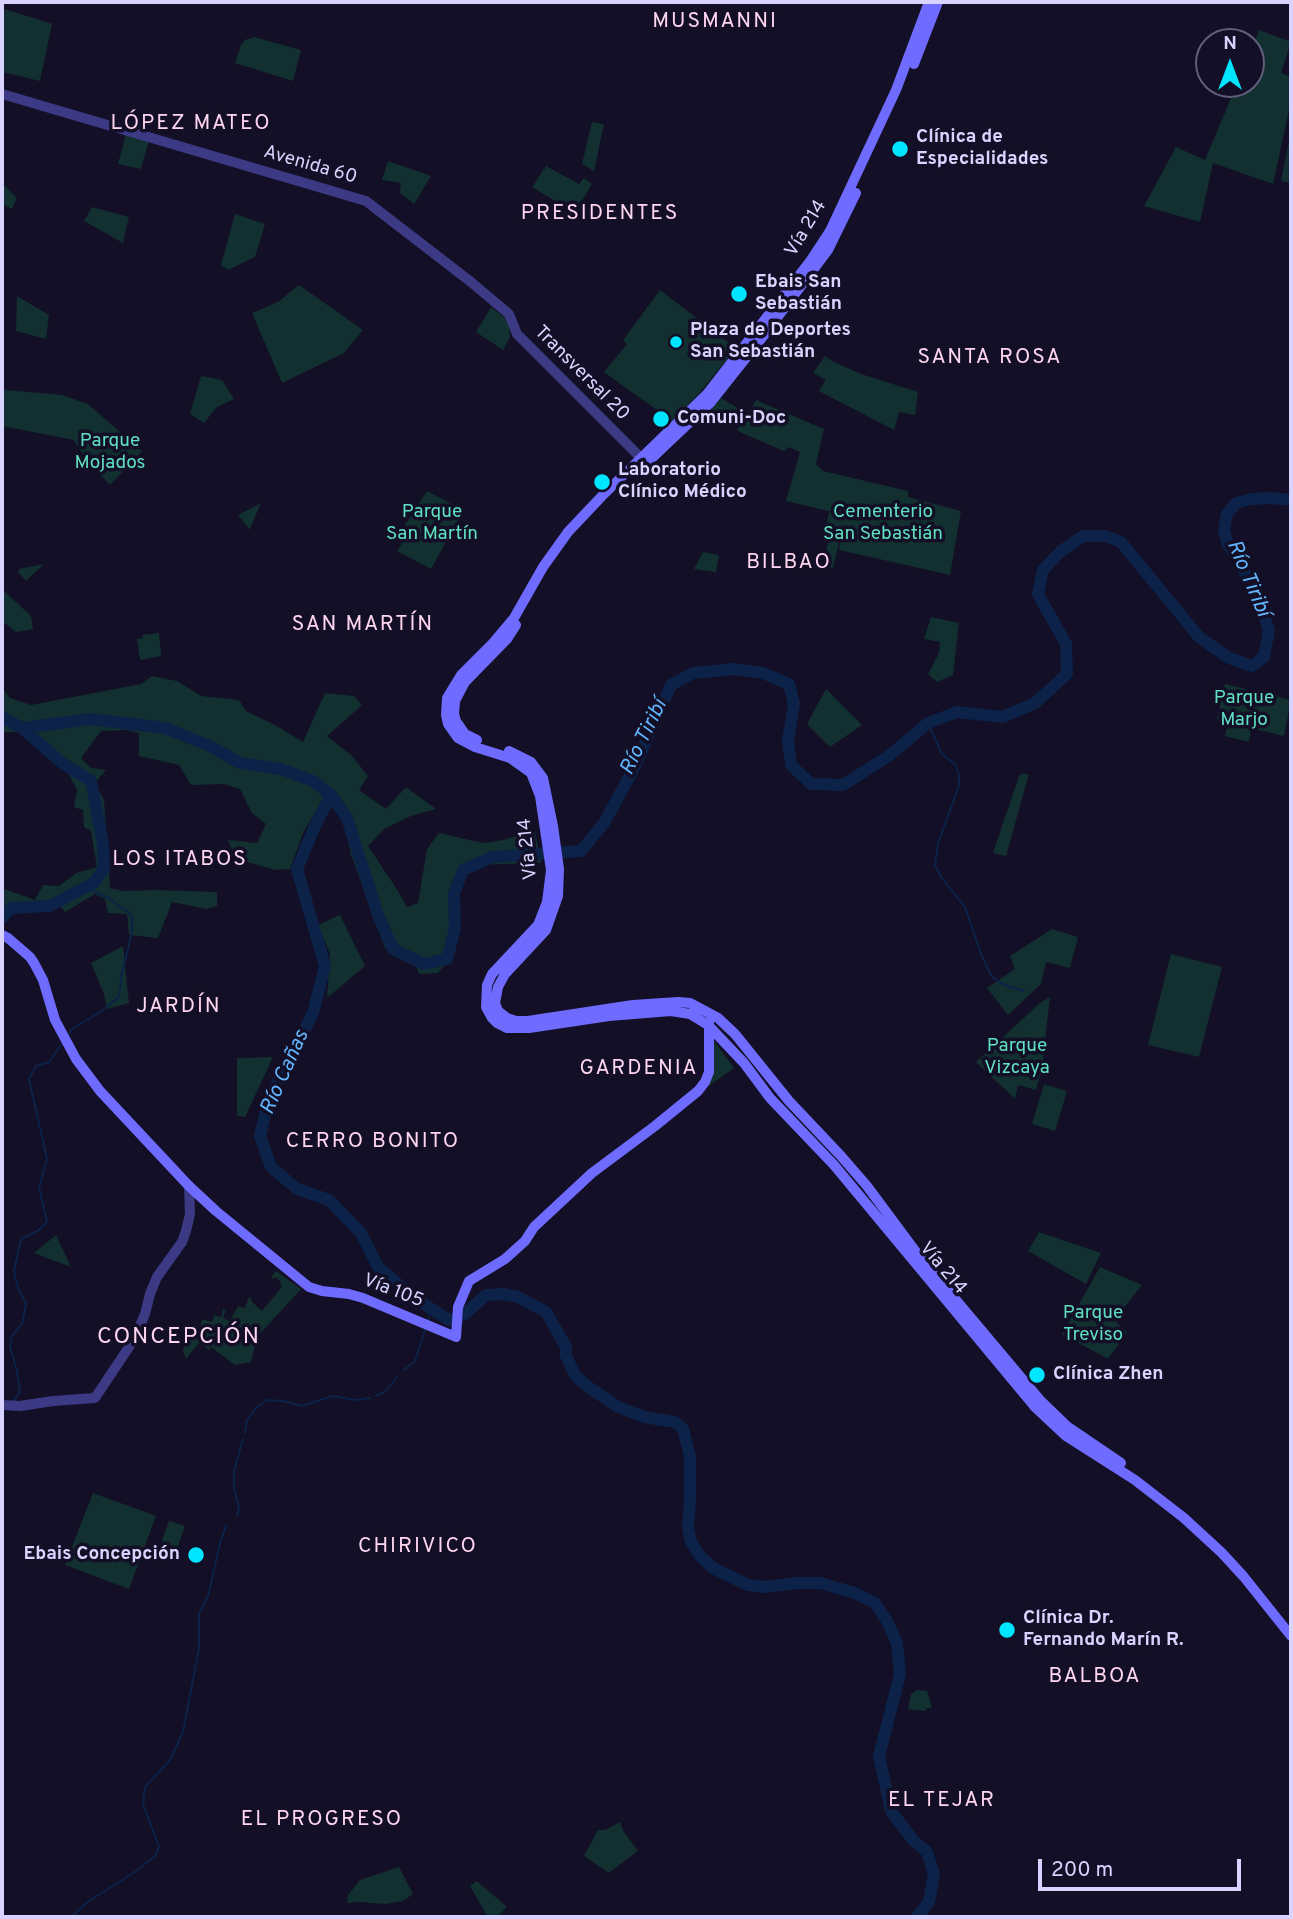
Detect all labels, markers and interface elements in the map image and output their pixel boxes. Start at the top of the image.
district label: MUSMANNI [653,10,777,36]
north arrow [1195,28,1265,98]
text: N [1223,32,1237,56]
district label: LÓPEZ MATEO [112,112,270,138]
place label: Clínica de Especialidades [916,127,1048,171]
marker: Clínica de Especialidades [890,139,910,159]
street label: Avenida 60 [261,142,359,190]
street label: Vía 214 [781,197,833,261]
district label: PRESIDENTES [522,202,678,228]
place label: Ebais San Sebastián [755,272,842,316]
marker: Ebais San Sebastián [729,284,749,304]
place label: Plaza de Deportes San Sebastián [690,320,851,364]
street label: Transversal 20 [529,322,633,426]
marker: Plaza de Deportes San Sebastián [668,334,684,350]
district label: SANTA ROSA [919,346,1061,372]
place label: Comuni-Doc [677,408,786,430]
marker: Comuni-Doc [651,409,671,429]
park label: Parque Mojados [74,431,146,475]
place label: Laboratorio Clínico Médico [618,460,747,504]
marker: Laboratorio Clínico Médico [592,472,612,492]
park label: Parque San Martín [386,502,478,546]
park label: Cementerio San Sebastián [823,502,943,546]
water label: Río Tiribí [1220,537,1274,621]
district label: BILBAO [747,551,831,577]
district label: SAN MARTÍN [293,613,433,639]
park label: Parque Marjo [1214,688,1274,732]
water label: Río Tiribí [616,696,674,780]
street label: Vía 214 [514,817,544,881]
district label: LOS ITABOS [113,848,247,874]
district label: JARDÍN [137,995,221,1021]
water label: Río Cañas [256,1027,316,1119]
park label: Parque Vizcaya [984,1036,1050,1080]
district label: GARDENIA [580,1057,698,1083]
district label: CERRO BONITO [287,1130,459,1156]
street label: Vía 214 [913,1238,971,1300]
street label: Vía 105 [360,1270,426,1314]
park label: Parque Treviso [1063,1303,1123,1347]
district label: CONCEPCIÓN [98,1324,260,1352]
place label: Clínica Zhen [1053,1364,1164,1386]
marker: Clínica Zhen [1027,1365,1047,1385]
district label: CHIRIVICO [359,1535,477,1561]
place label: Ebais Concepción [23,1544,180,1566]
marker: Ebais Concepción [186,1545,206,1565]
place label: Clínica Dr. Fernando Marín R. [1023,1608,1184,1652]
marker: Clínica Dr. Fernando Marín R. [997,1620,1017,1640]
district label: BALBOA [1049,1665,1141,1691]
district label: EL TEJAR [889,1789,995,1815]
district label: EL PROGRESO [242,1808,402,1834]
scale bar [1041,1846,1244,1890]
text: 200 m [1051,1857,1113,1884]

